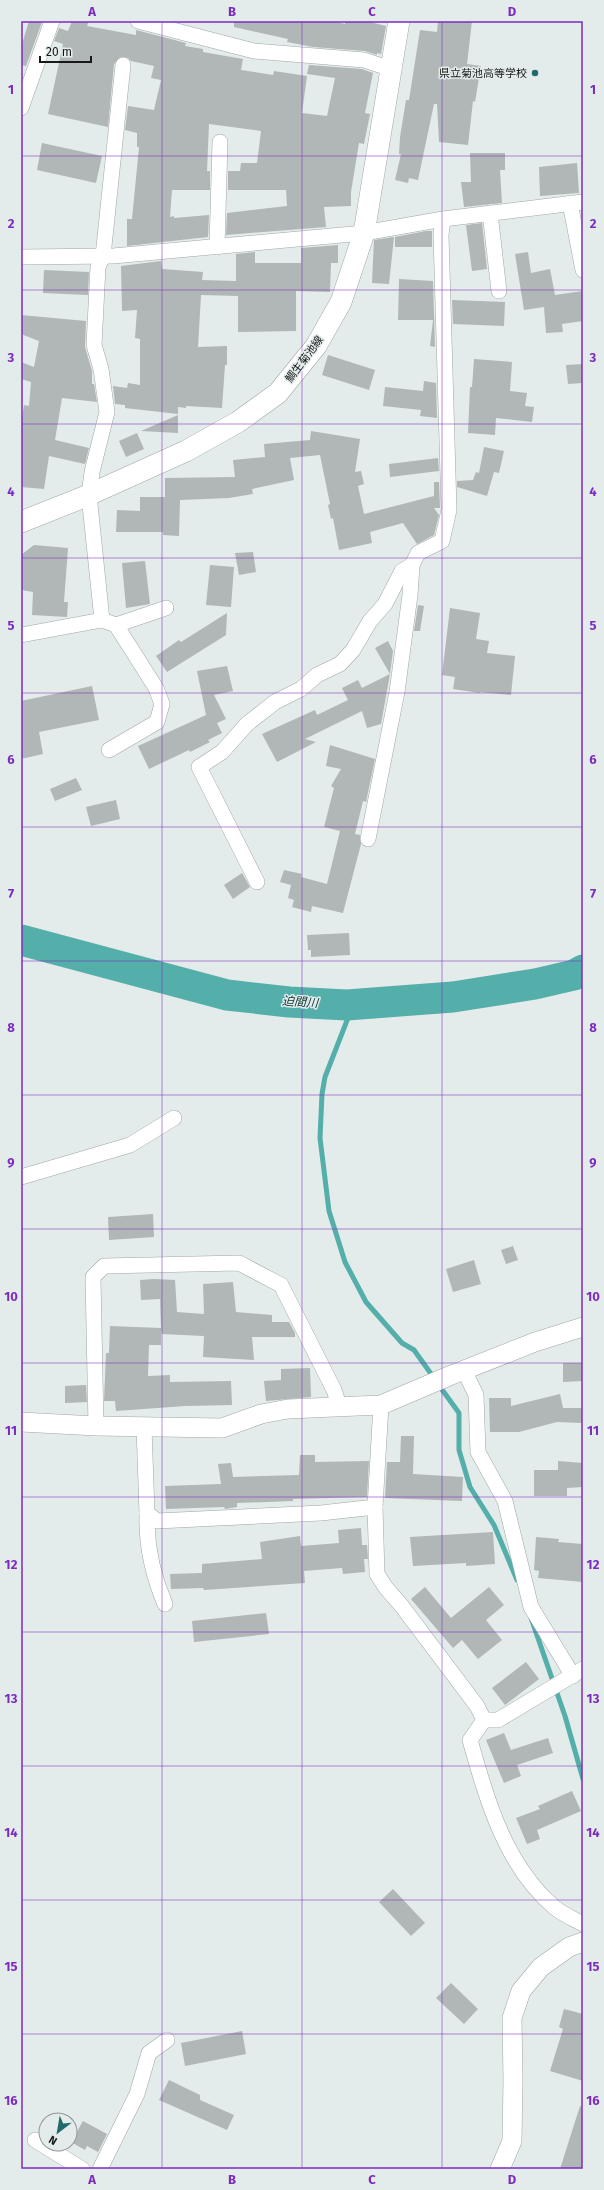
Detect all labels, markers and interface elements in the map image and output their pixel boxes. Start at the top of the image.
text: A [87,4,96,19]
text: B [228,4,236,19]
text: C [368,4,376,19]
text: D [508,4,517,19]
scale bar [40,38,91,64]
text: 20 m [46,45,72,59]
place label: 県立菊池高等学校 [439,67,527,80]
marker: 県立菊池高等学校 [530,68,540,78]
text: 1 [8,82,14,97]
text: 1 [590,82,596,97]
text: 2 [8,216,15,231]
text: 2 [590,216,597,231]
street label: 鯛生菊池線 [283,333,326,385]
text: 3 [7,350,15,365]
text: 3 [589,350,597,365]
text: 4 [7,484,15,499]
text: 4 [589,484,597,499]
text: 5 [8,618,15,633]
text: 5 [590,618,597,633]
text: 6 [7,752,15,767]
text: 6 [589,752,597,767]
text: 7 [8,886,14,901]
text: 7 [590,886,596,901]
water label: 迫間川 [282,994,320,1010]
text: 8 [7,1020,15,1035]
text: 8 [589,1020,597,1035]
text: 9 [7,1155,15,1170]
text: 9 [589,1155,597,1170]
text: 10 [4,1289,18,1304]
text: 10 [586,1289,600,1304]
text: 11 [5,1423,17,1438]
text: 11 [587,1423,599,1438]
text: 12 [5,1557,18,1572]
text: 12 [587,1557,600,1572]
text: 13 [5,1691,18,1706]
text: 13 [587,1691,600,1706]
text: 14 [4,1825,18,1840]
text: 14 [586,1825,600,1840]
text: 15 [4,1959,18,1974]
text: 15 [586,1959,600,1974]
text: 16 [4,2093,18,2108]
text: 16 [586,2093,600,2108]
north arrow [38,2112,78,2152]
text: N [47,2133,60,2148]
text: A [87,2172,96,2187]
text: B [228,2172,236,2187]
text: C [368,2172,376,2187]
text: D [508,2172,517,2187]

